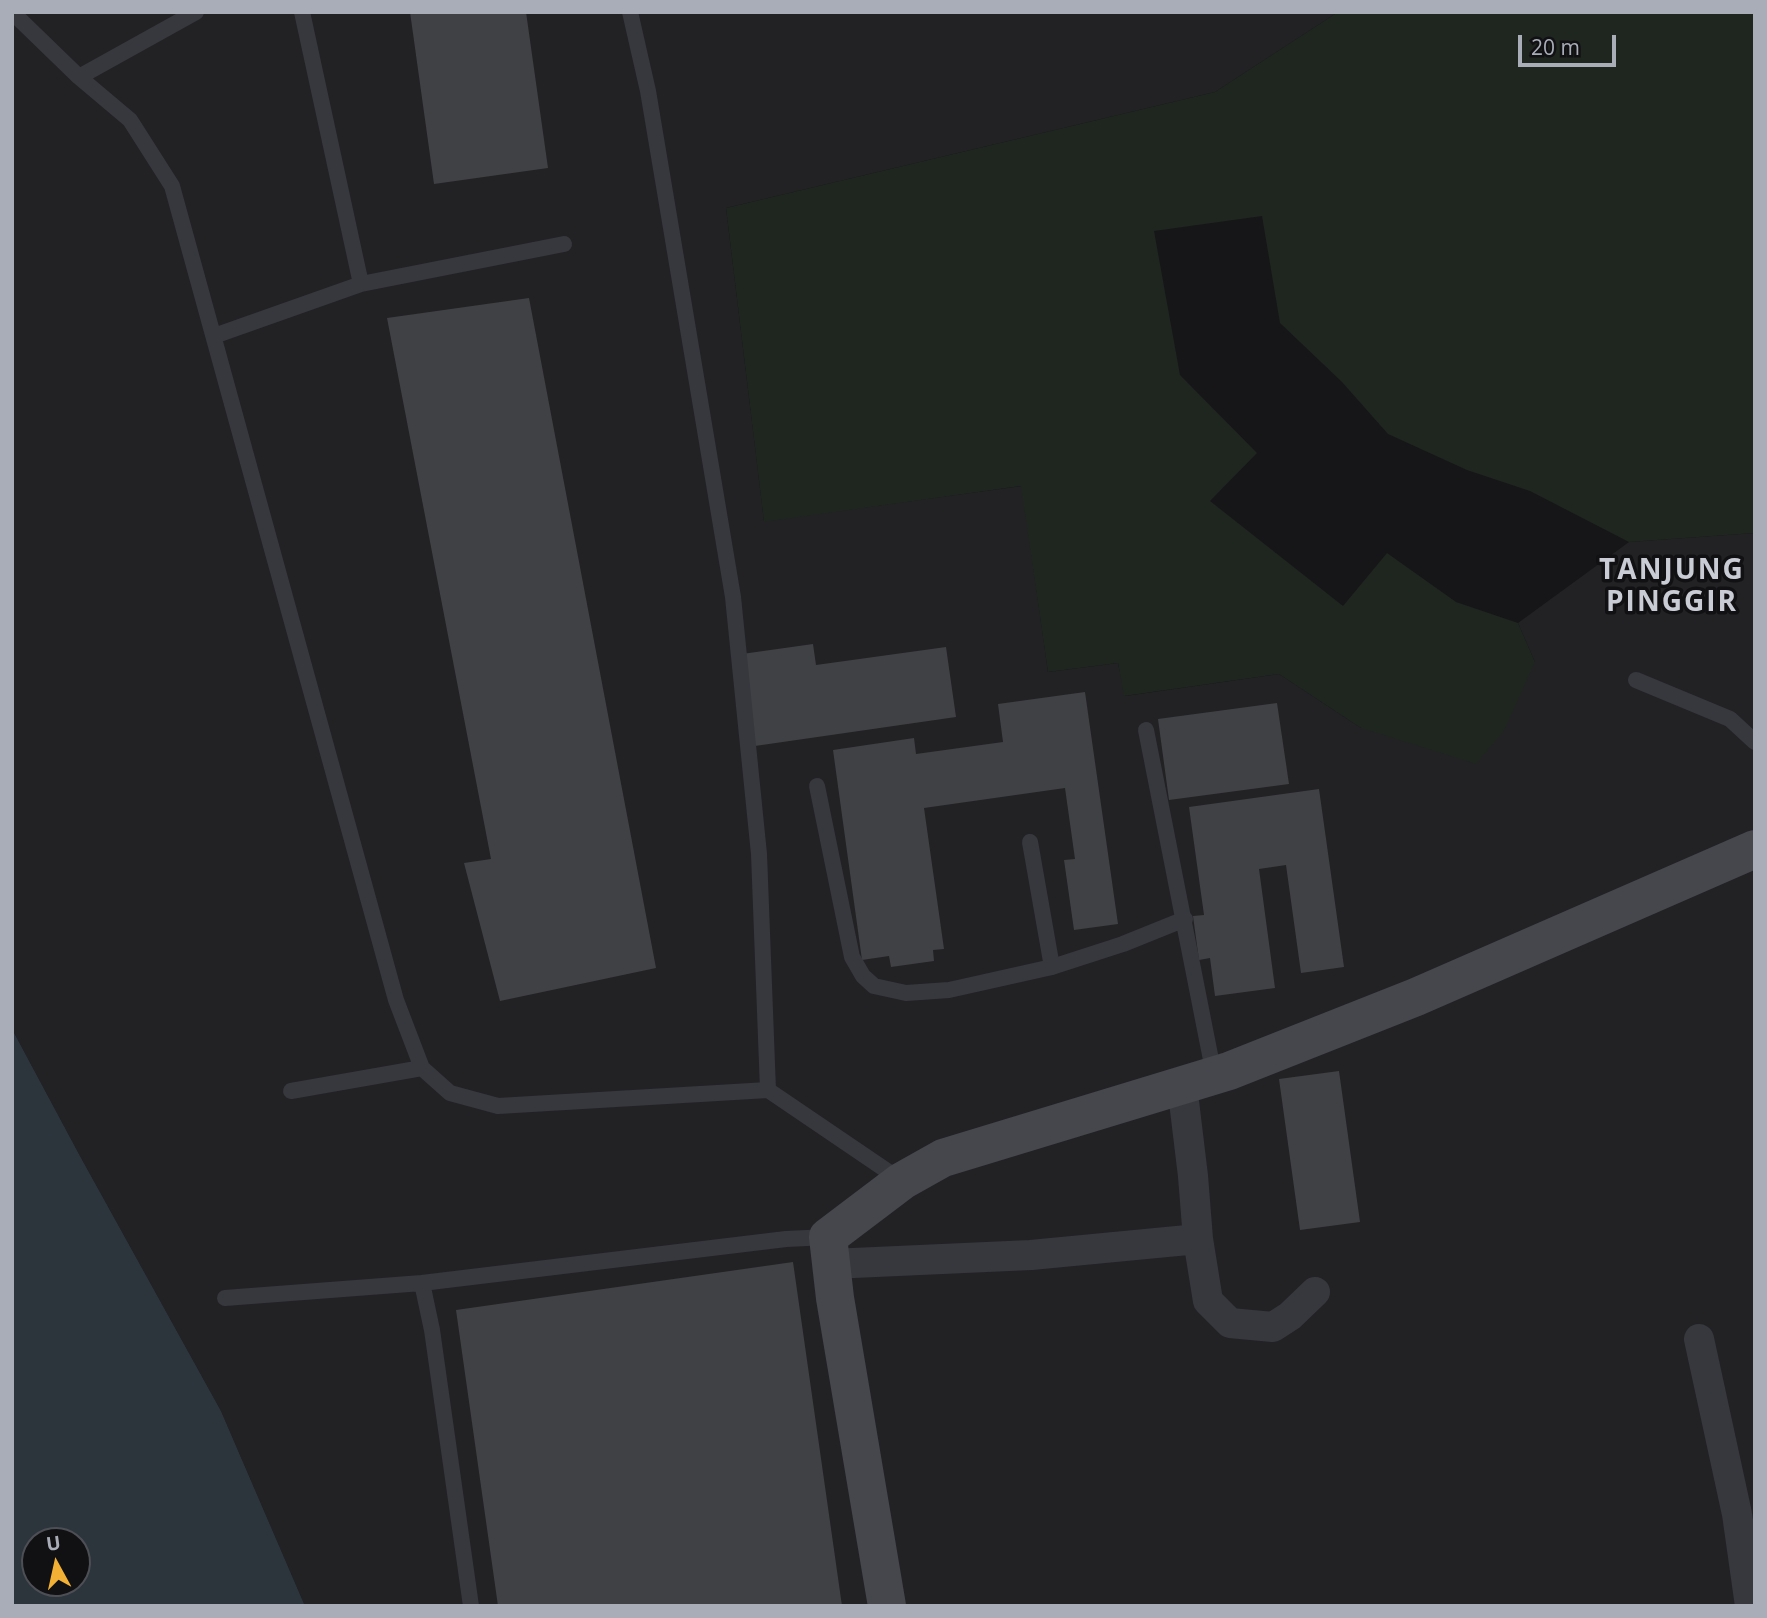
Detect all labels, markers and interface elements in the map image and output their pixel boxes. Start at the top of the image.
scale bar [1522,21,1620,65]
text: 20 m [1531,33,1580,61]
district label: TANJUNG PINGGIR [1600,554,1744,620]
north arrow [21,1527,91,1597]
text: U [44,1529,62,1557]

